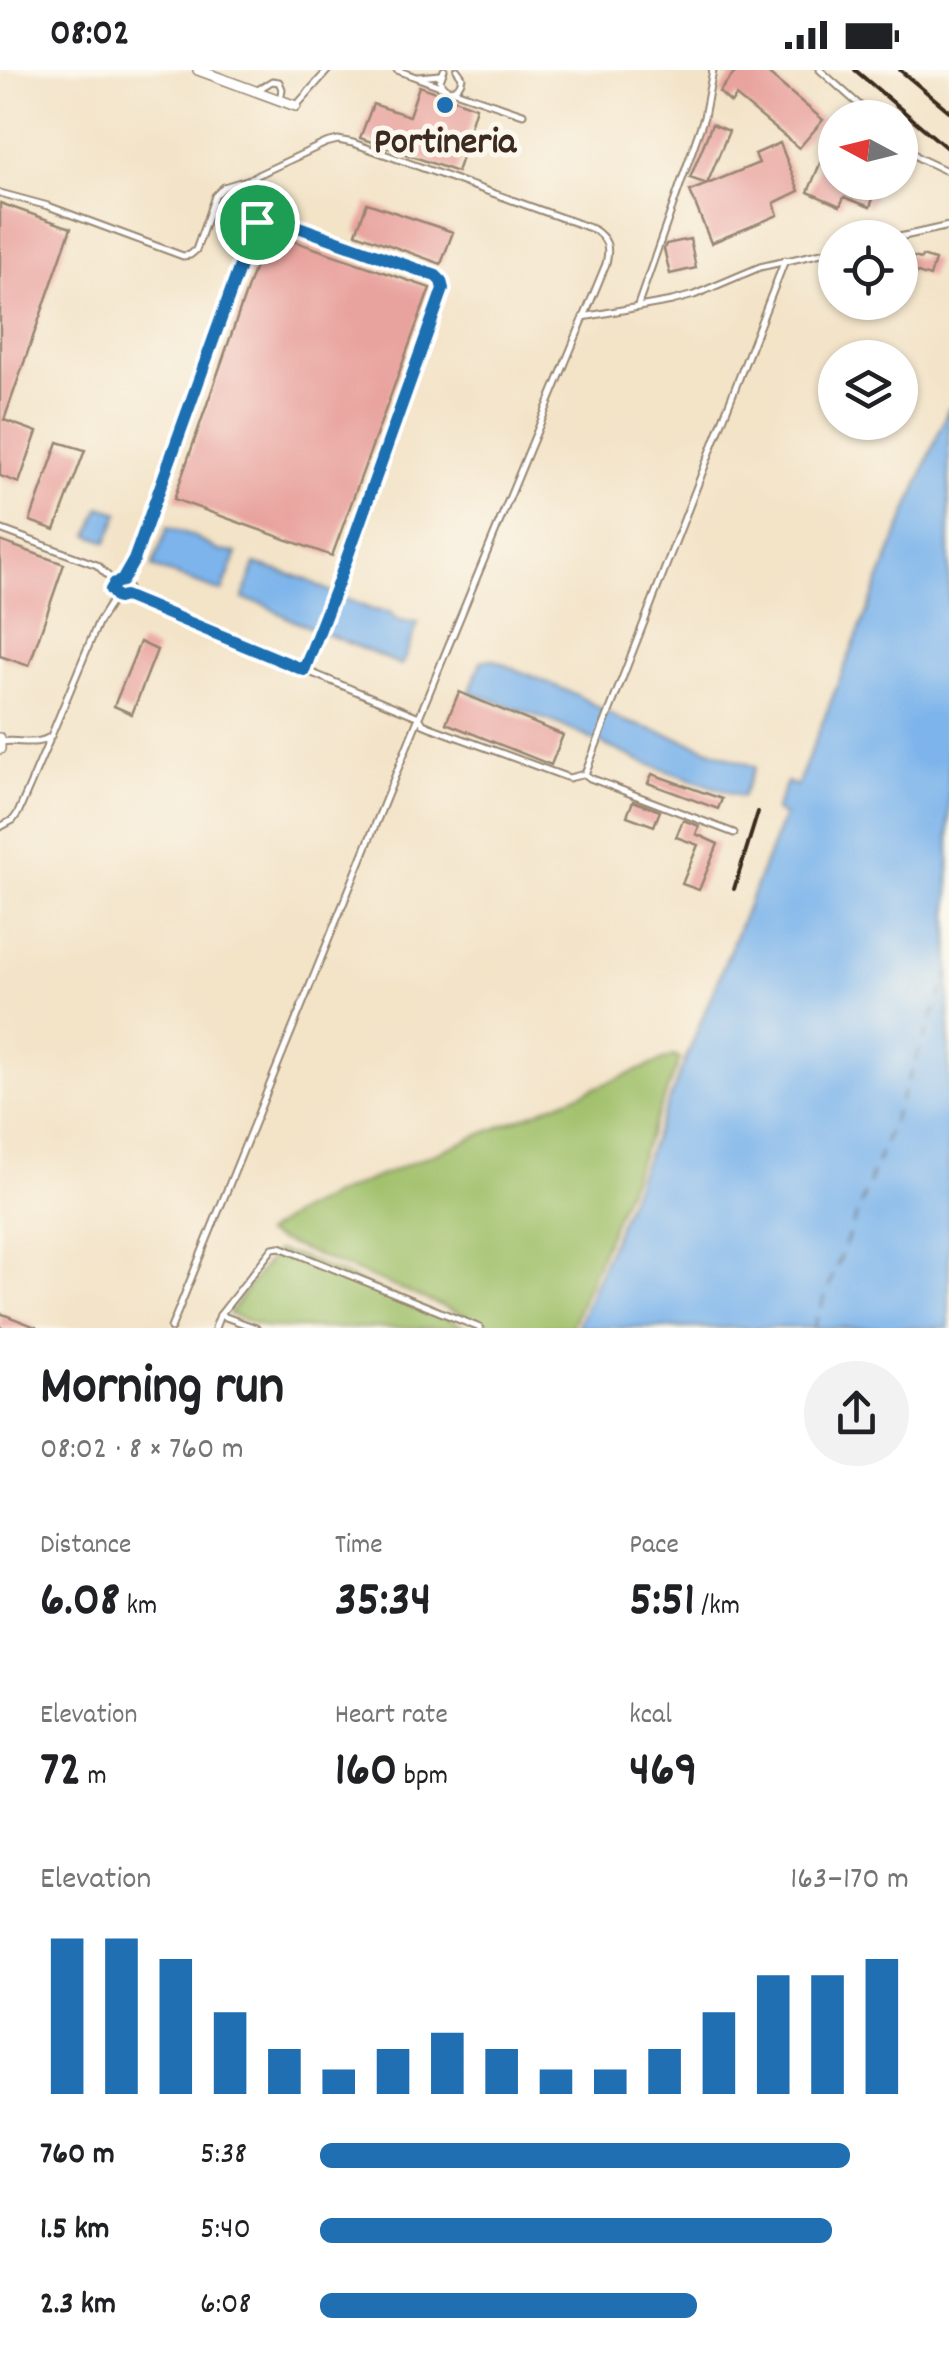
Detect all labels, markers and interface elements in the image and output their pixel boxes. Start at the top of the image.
text: 08:02 [50,8,130,63]
marker: Portineria [434,94,456,116]
north arrow [818,100,918,200]
map controls [818,100,918,440]
place label: Portineria [374,117,517,172]
pin [215,180,300,265]
icon: arrive [230,195,285,250]
button: locate [818,220,918,320]
button: layers [818,340,918,440]
text: Morning run [40,1351,284,1430]
button: share [804,1361,909,1466]
text: 08:02 · 8 × 760 m [40,1428,244,1474]
text: Distance [40,1527,131,1567]
text: Time [335,1527,383,1567]
text: Pace [629,1527,679,1567]
text: 6.08 [40,1567,120,1639]
text: 35:34 [335,1567,431,1639]
text: 5:51 [629,1567,695,1639]
text: km [120,1588,157,1628]
text: /km [695,1588,740,1628]
text: Elevation [40,1697,137,1737]
text: Heart rate [335,1697,448,1737]
text: kcal [629,1697,672,1737]
text: 72 [40,1737,81,1809]
text: 160 [335,1737,397,1809]
text: 469 [629,1737,697,1809]
text: m [81,1758,107,1798]
text: bpm [397,1758,448,1798]
text: Elevation [40,1858,151,1904]
text: 163–170 m [790,1858,909,1904]
text: 760 m [40,2133,115,2179]
text: 5:38 [200,2133,247,2179]
text: 1.5 km [40,2208,110,2254]
text: 5:40 [200,2208,251,2254]
text: 2.3 km [40,2283,116,2329]
text: 6:08 [200,2283,251,2329]

